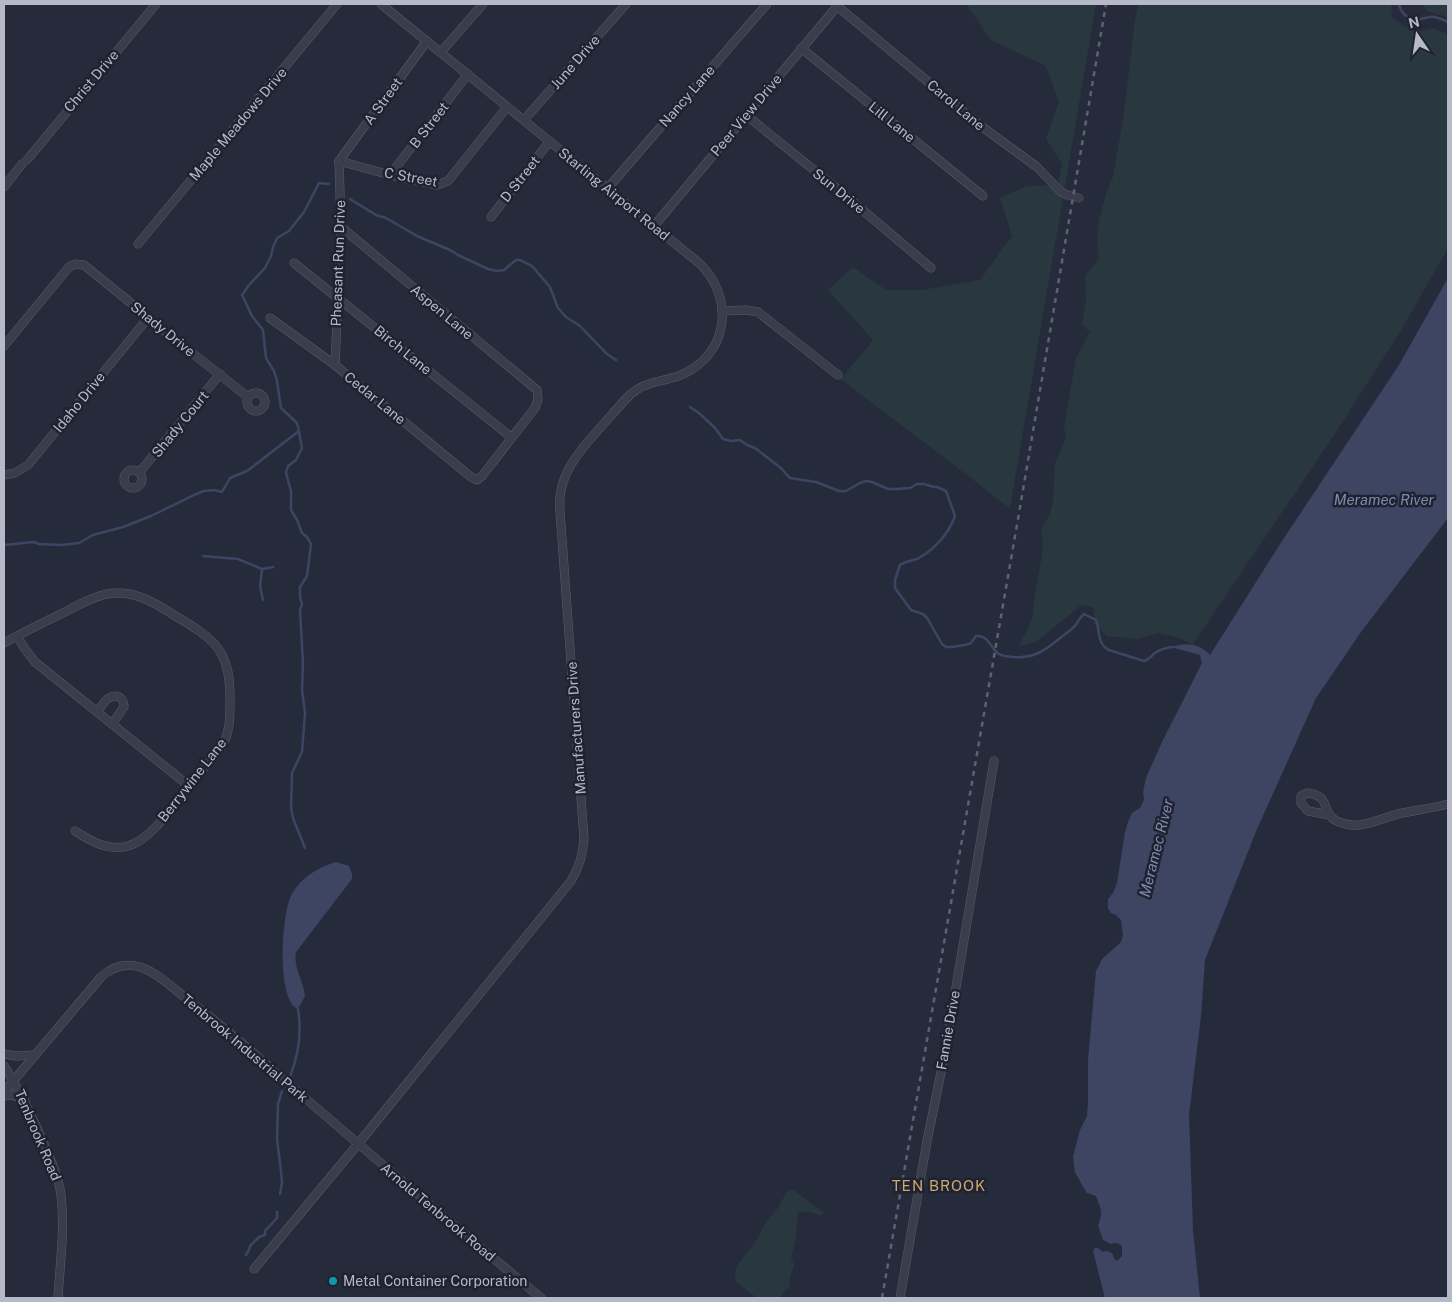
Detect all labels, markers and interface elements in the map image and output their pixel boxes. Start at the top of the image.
north arrow [1392,10,1442,60]
text: N [1407,13,1421,31]
street label: June Drive [547,32,603,92]
street label: Christ Drive [60,47,122,115]
street label: Nancy Lane [656,62,718,130]
street label: Maple Meadows Drive [186,64,290,184]
street label: Peer View Drive [707,71,785,159]
street label: A Street [361,74,405,128]
street label: Carol Lane [924,76,988,134]
street label: Lill Lane [866,98,918,146]
street label: B Street [406,99,452,151]
street label: Starling Airport Road [555,144,673,244]
street label: D Street [497,153,543,205]
street label: C Street [383,164,439,190]
street label: Sun Drive [810,165,868,217]
street label: Pheasant Run Drive [328,199,348,327]
street label: Aspen Lane [408,281,476,343]
street label: Shady Drive [128,298,198,360]
street label: Birch Lane [371,322,435,378]
street label: Cedar Lane [341,368,409,428]
street label: Idaho Drive [50,369,108,435]
street label: Shady Court [148,388,212,460]
water label: Meramec River [1334,491,1435,508]
street label: Manufacturers Drive [563,661,589,795]
street label: Berrywine Lane [154,735,230,825]
water label: Meramec River [1136,797,1176,899]
street label: Fannie Drive [933,989,963,1071]
street label: Tenbrook Industrial Park [179,991,311,1105]
street label: Tenbrook Road [12,1087,64,1183]
street label: Arnold Tenbrook Road [378,1159,498,1265]
district label: TEN BROOK [892,1177,986,1194]
place label: Metal Container Corporation [343,1273,527,1289]
marker: Metal Container Corporation [327,1275,339,1287]

